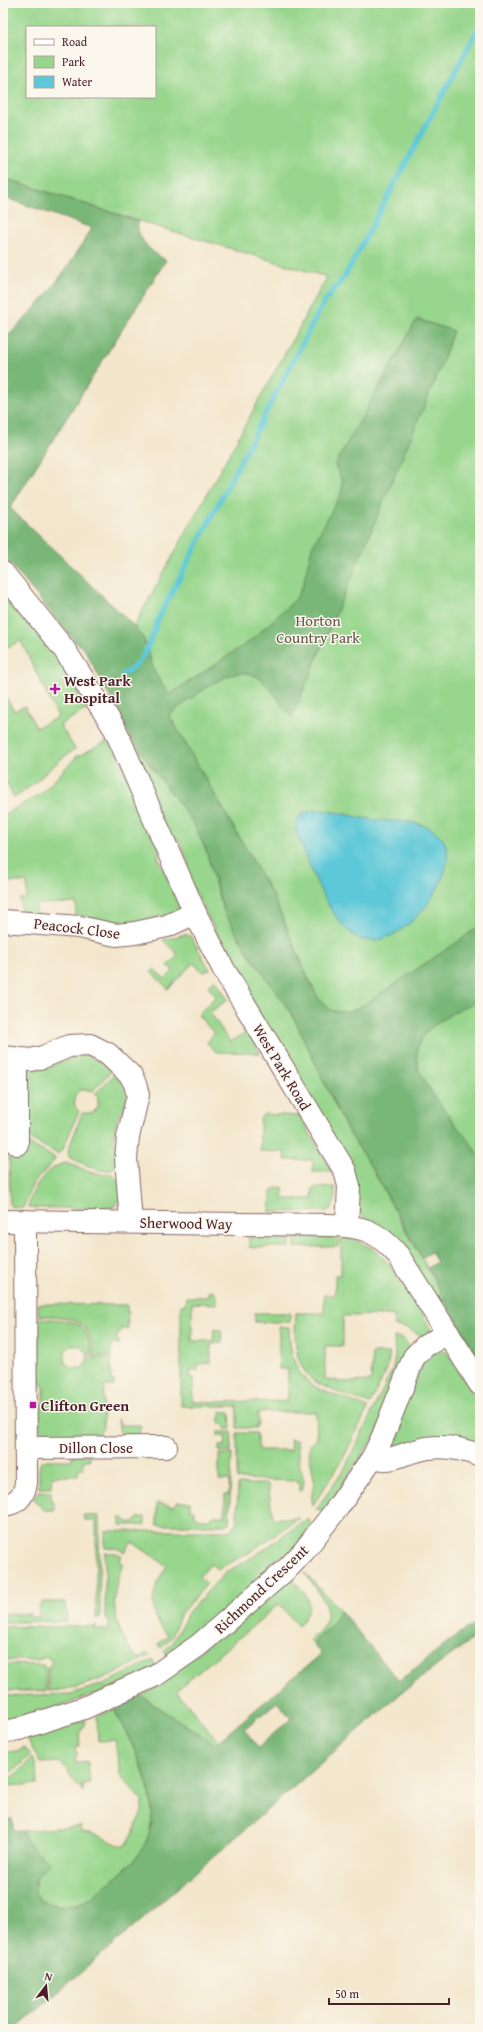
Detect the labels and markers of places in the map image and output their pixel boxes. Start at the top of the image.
place label: West Park Hospital [64,670,131,708]
marker: West Park Hospital [49,683,61,695]
place label: Clifton Green [41,1395,129,1416]
marker: Clifton Green [28,1400,38,1410]

